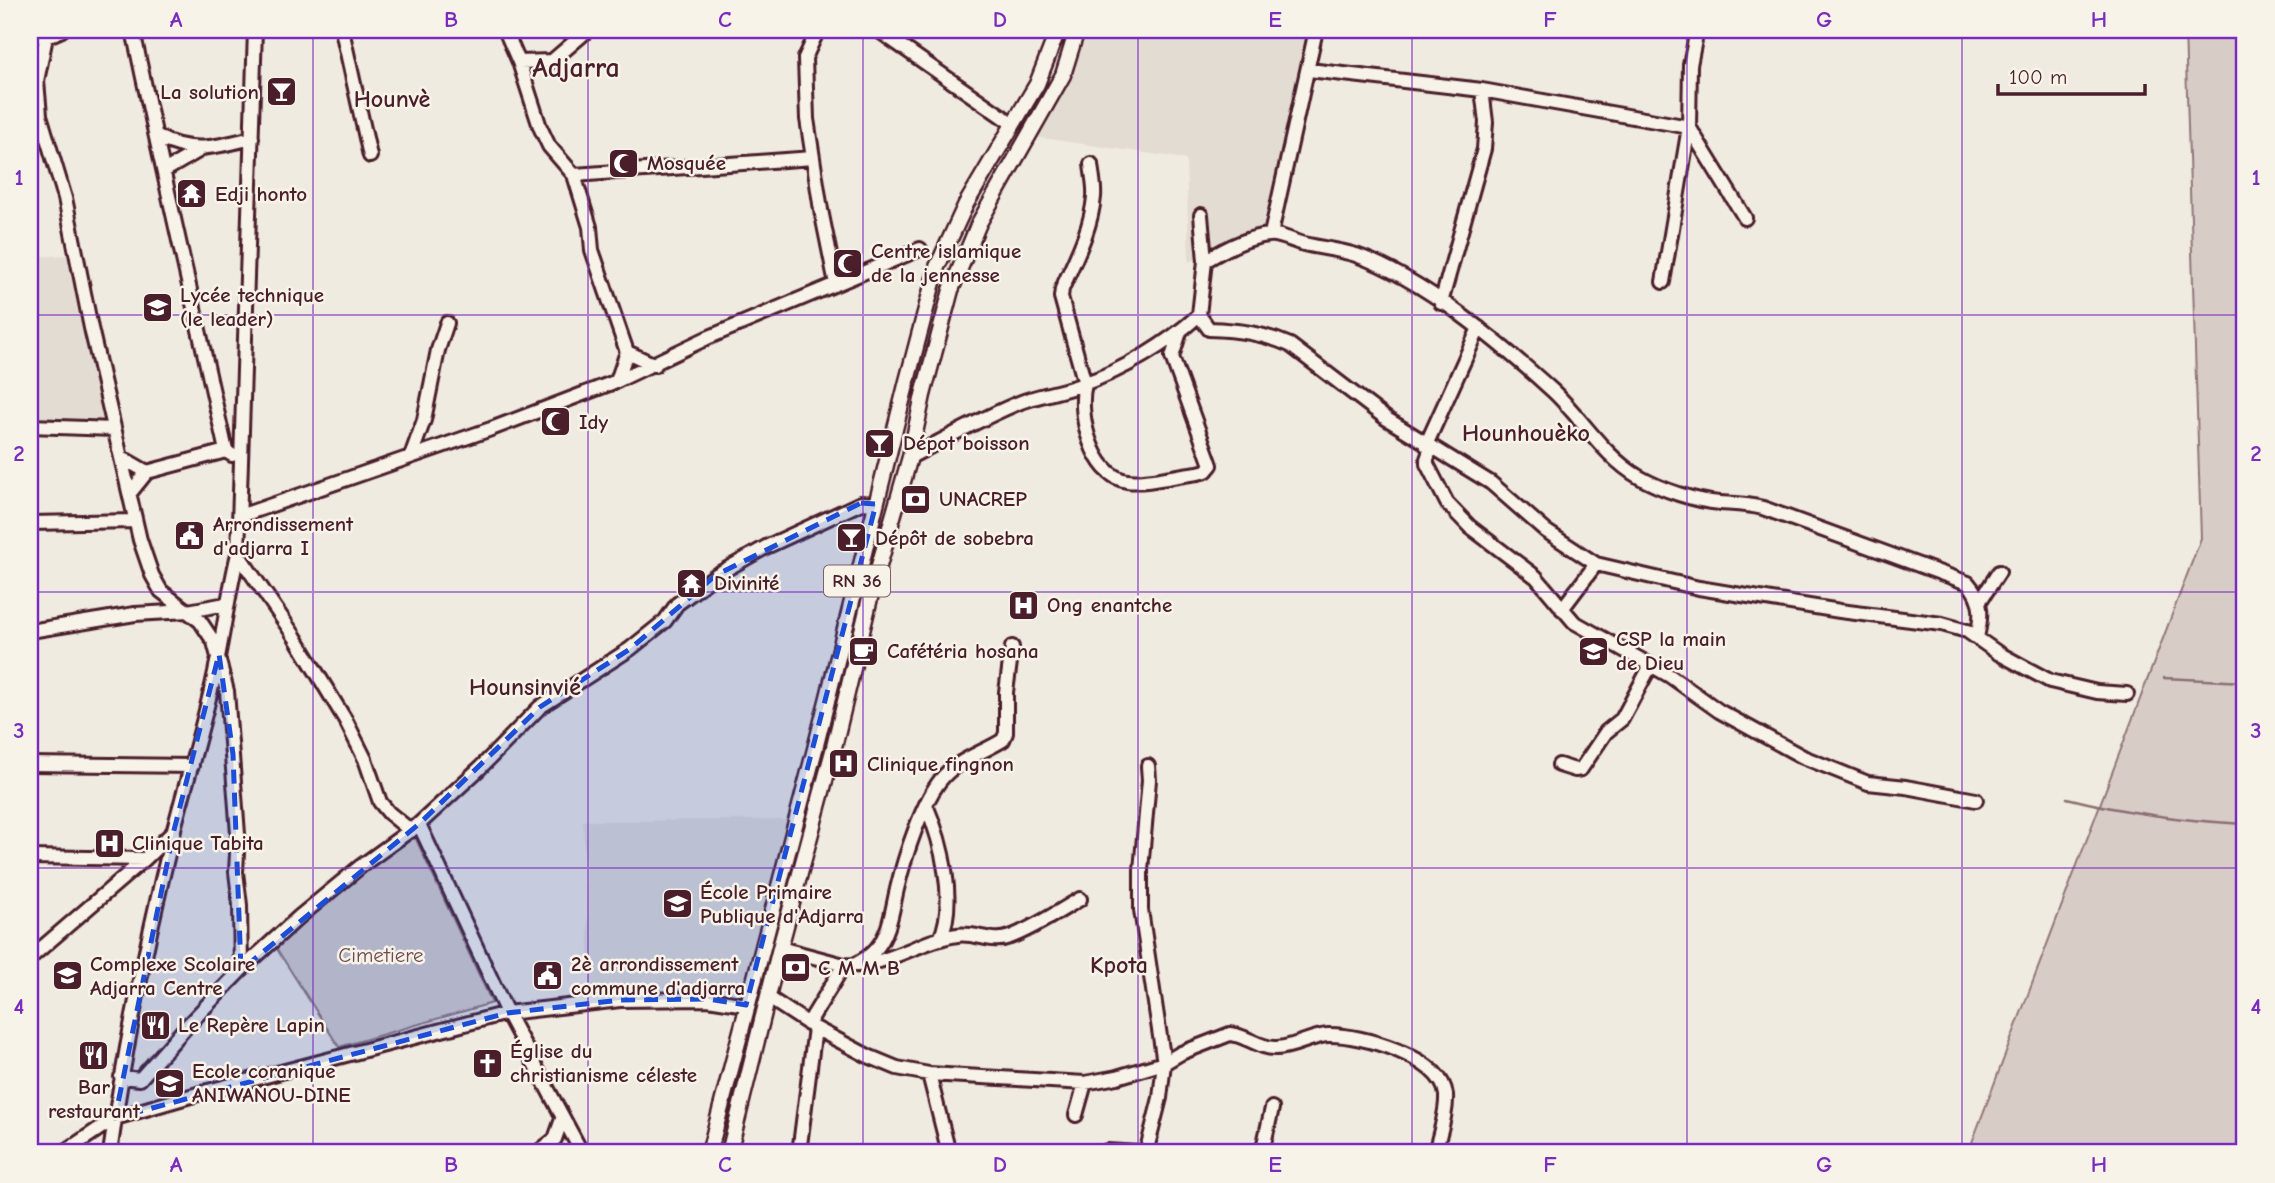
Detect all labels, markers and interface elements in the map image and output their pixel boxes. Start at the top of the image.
text: A [170,6,183,33]
text: B [444,6,458,33]
text: C [718,6,732,33]
text: D [993,6,1007,33]
text: E [1268,6,1282,33]
text: F [1543,6,1557,33]
text: G [1816,6,1832,33]
text: H [2091,6,2107,33]
district label: Adjarra [532,52,620,84]
scale bar [1998,52,2146,96]
text: 100 m [2009,65,2067,89]
bar icon: La solution [265,75,299,109]
place label: La solution [160,80,259,104]
district label: Hounvè [354,85,431,113]
mosque icon: Mosquée [607,146,641,180]
place label: Mosquée [647,151,726,175]
text: 1 [14,164,24,191]
text: 1 [2251,164,2261,191]
temple icon: Edji honto [175,177,209,211]
place label: Edji honto [215,182,307,206]
place label: Centre islamique de la jennesse [871,239,1021,287]
mosque icon: Centre islamique de la jennesse [831,246,865,280]
place label: Lycée technique (le leader) [180,283,324,331]
school or university icon: Lycée technique (le leader) [140,290,174,324]
mosque icon: Idy [539,405,573,439]
place label: Idy [579,410,608,434]
district label: Hounhouèko [1462,419,1590,447]
bar icon: Dépot boisson [863,426,897,460]
place label: Dépot boisson [903,431,1030,455]
text: 2 [13,440,25,467]
text: 2 [2250,440,2262,467]
bank icon: UNACREP [899,482,933,516]
place label: UNACREP [939,487,1027,511]
place label: Arrondissement d'adjarra I [213,512,354,560]
public building icon: Arrondissement d'adjarra I [173,519,207,553]
bar icon: Dépôt de sobebra [835,521,869,555]
place label: Dépôt de sobebra [875,526,1034,550]
temple icon: Divinité [674,566,708,600]
road number: RN 36 [824,566,890,596]
place label: Divinité [714,571,779,595]
hospital icon: Ong enantche [1007,588,1041,622]
place label: Ong enantche [1047,593,1172,617]
place label: CSP la main de Dieu [1616,627,1726,675]
cafe icon: Cafétéria hosana [847,634,881,668]
school or university icon: CSP la main de Dieu [1576,634,1610,668]
place label: Cafétéria hosana [887,639,1039,663]
district label: Hounsinvié [469,673,581,701]
text: 3 [13,717,25,744]
text: 3 [2250,717,2262,744]
hospital icon: Clinique fingnon [827,747,861,781]
place label: Clinique fingnon [867,752,1014,776]
hospital icon: Clinique Tabita [92,826,126,860]
place label: Clinique Tabita [132,831,264,855]
place label: École Primaire Publique d'Adjarra [700,880,864,928]
school or university icon: École Primaire Publique d'Adjarra [660,887,694,921]
park label: Cimetiere [338,943,424,967]
bank icon: C M M B [778,951,812,985]
district label: Kpota [1090,951,1148,979]
place label: Complexe Scolaire Adjarra Centre [90,952,255,1000]
place label: 2è arrondissement commune d'adjarra [571,952,745,1000]
place label: C M M B [818,956,900,980]
school or university icon: Complexe Scolaire Adjarra Centre [50,959,84,993]
public building icon: 2è arrondissement commune d'adjarra [531,959,565,993]
text: 4 [14,993,25,1020]
text: 4 [2251,993,2262,1020]
restaurant icon: Le Repère Lapin [138,1008,172,1042]
place label: Le Repère Lapin [178,1013,325,1037]
restaurant icon: Bar restaurant [77,1038,111,1072]
place label: Église du christianisme céleste [510,1039,697,1087]
church icon: Église du christianisme céleste [470,1046,504,1080]
place label: Ecole coranique ANIWANOU-DINE [192,1059,351,1107]
school or university icon: Ecole coranique ANIWANOU-DINE [152,1066,186,1100]
place label: Bar restaurant [48,1075,141,1123]
text: A [170,1151,183,1178]
text: B [444,1151,458,1178]
text: C [718,1151,732,1178]
text: D [993,1151,1007,1178]
text: E [1268,1151,1282,1178]
text: F [1543,1151,1557,1178]
text: G [1816,1151,1832,1178]
text: H [2091,1151,2107,1178]

